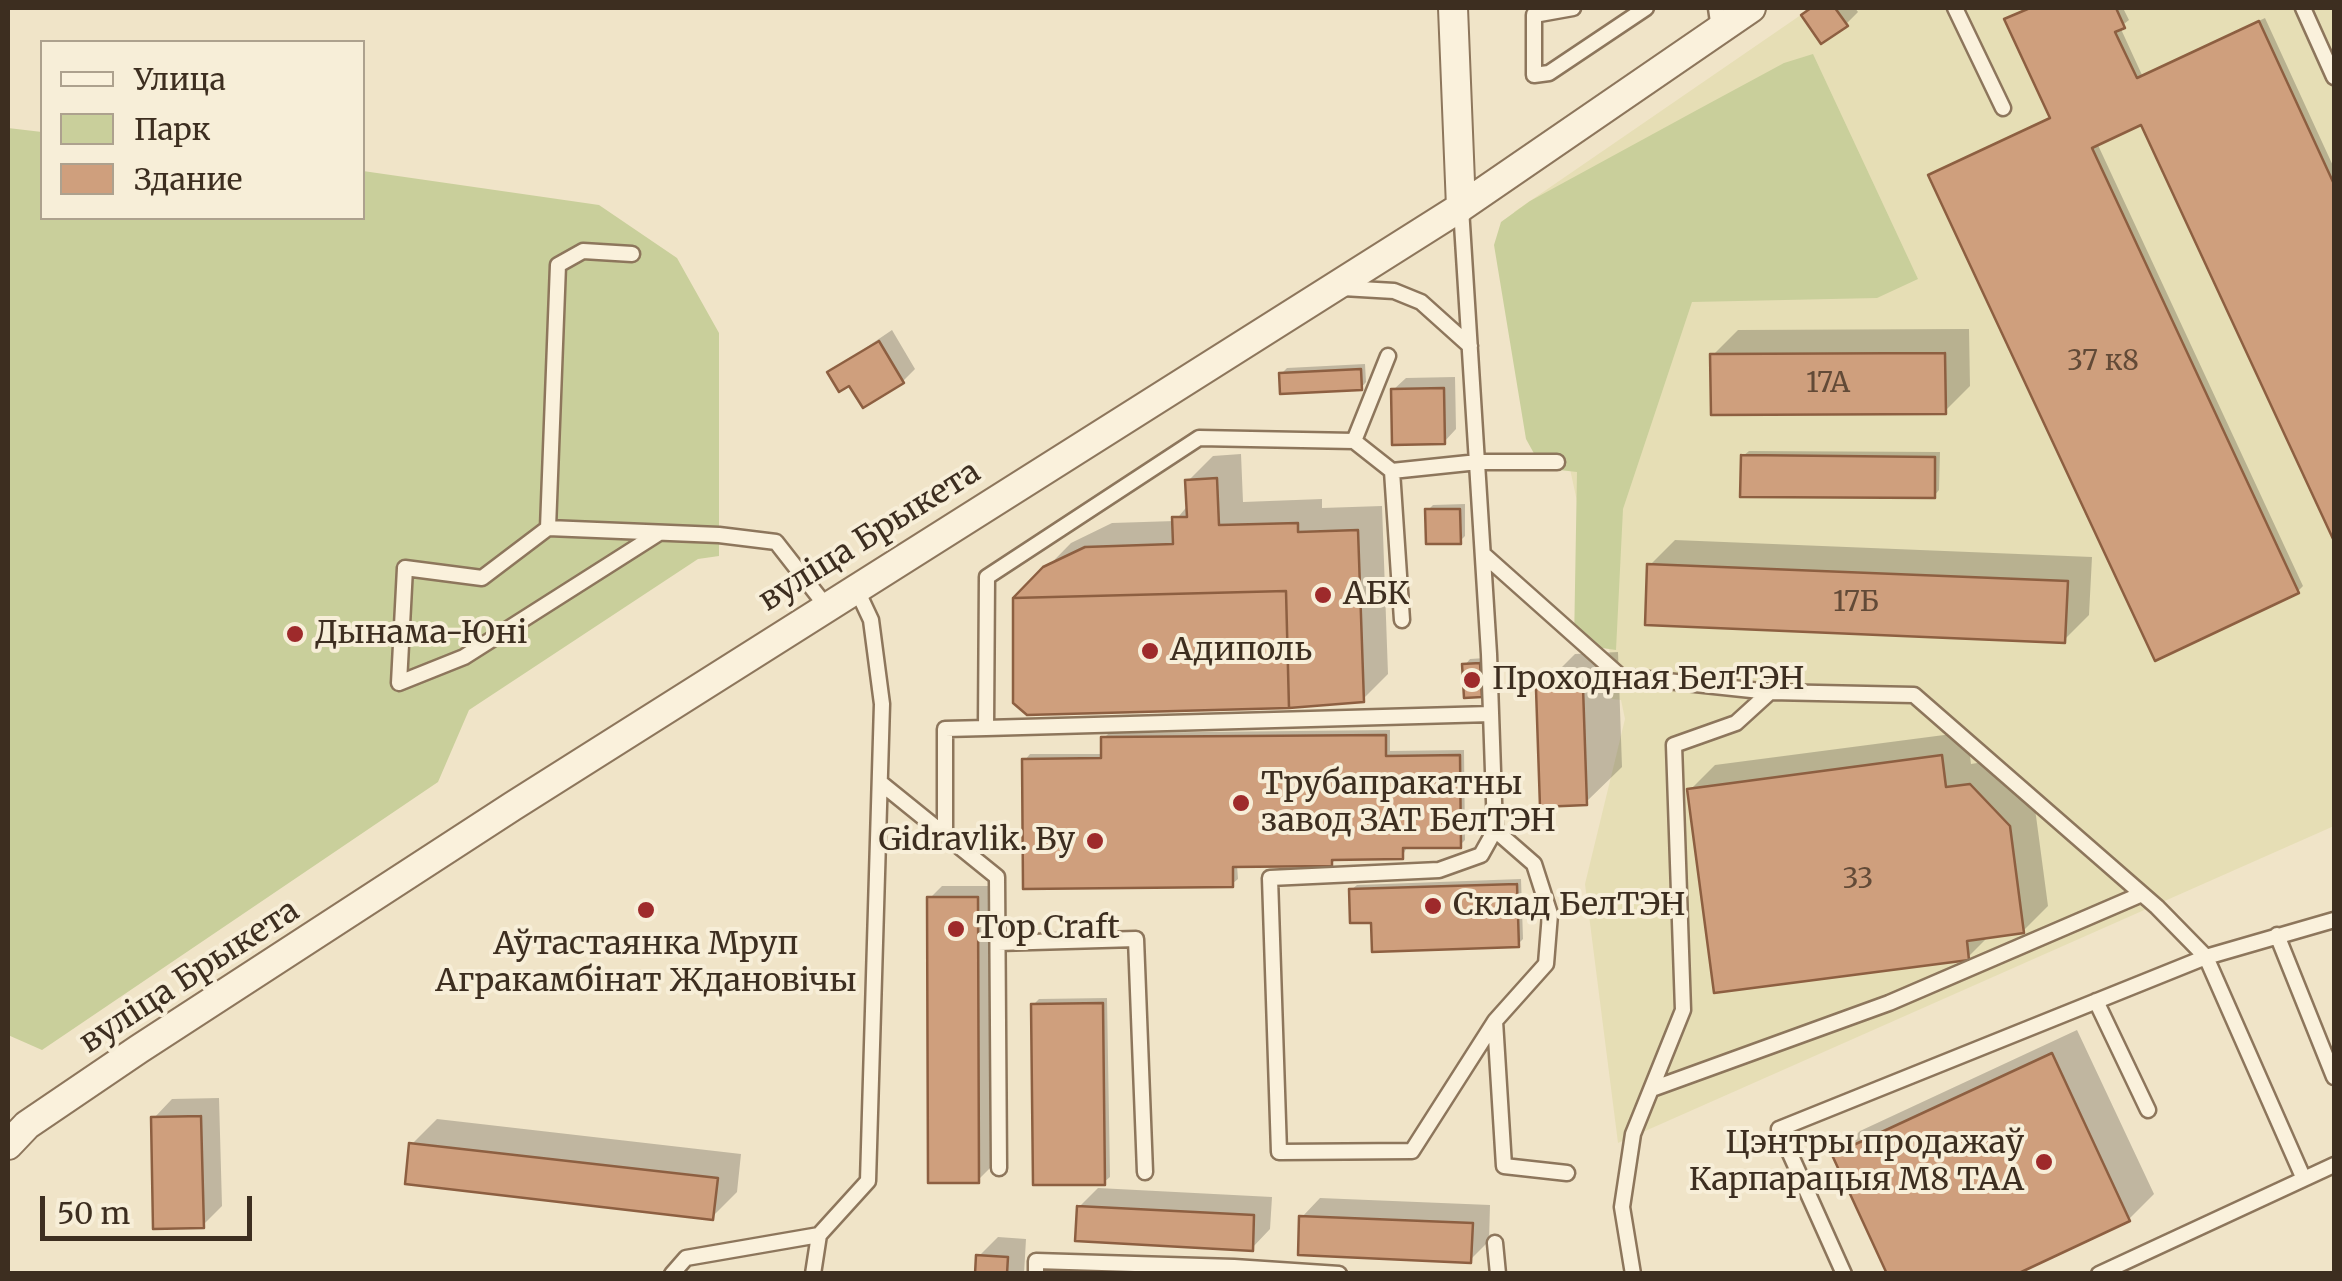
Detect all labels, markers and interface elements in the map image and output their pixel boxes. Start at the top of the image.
legend [40,40,365,220]
text: Улица [134,60,226,98]
text: Парк [134,110,210,148]
text: Здание [134,160,242,198]
house number: 37 к8 [2067,345,2139,379]
house number: 17А [1806,367,1850,401]
street label: вуліца Брыкета [752,454,988,620]
place label: АБК [1343,576,1410,614]
marker: АБК [1312,584,1334,606]
house number: 17Б [1833,586,1879,620]
place label: Дынама-Юні [315,615,527,653]
marker: Дынама-Юні [284,623,306,645]
place label: Адиполь [1170,632,1312,670]
marker: Адиполь [1139,640,1161,662]
place label: Проходная БелТЭН [1492,661,1804,699]
marker: Проходная БелТЭН [1461,669,1483,691]
place label: Трубапракатны завод ЗАТ БелТЭН [1261,766,1556,841]
marker: Трубапракатны завод ЗАТ БелТЭН [1230,792,1252,814]
place label: Gidravlik. By [878,822,1075,860]
marker: Gidravlik. By [1084,830,1106,852]
house number: 33 [1843,863,1873,897]
place label: Склад БелТЭН [1453,887,1685,925]
street label: вуліца Брыкета [73,892,307,1062]
marker: Склад БелТЭН [1422,895,1444,917]
marker: Аўтастаянка Мруп Агракамбінат Ждановічы [635,899,657,921]
place label: Top Craft [976,910,1120,948]
marker: Top Craft [945,918,967,940]
place label: Аўтастаянка Мруп Агракамбінат Ждановічы [435,926,857,1001]
place label: Цэнтры продажаў Карпарацыя М8 ТАА [1689,1125,2024,1200]
marker: Цэнтры продажаў Карпарацыя М8 ТАА [2033,1151,2055,1173]
scale bar [45,1176,258,1238]
text: 50 m [57,1194,130,1232]

